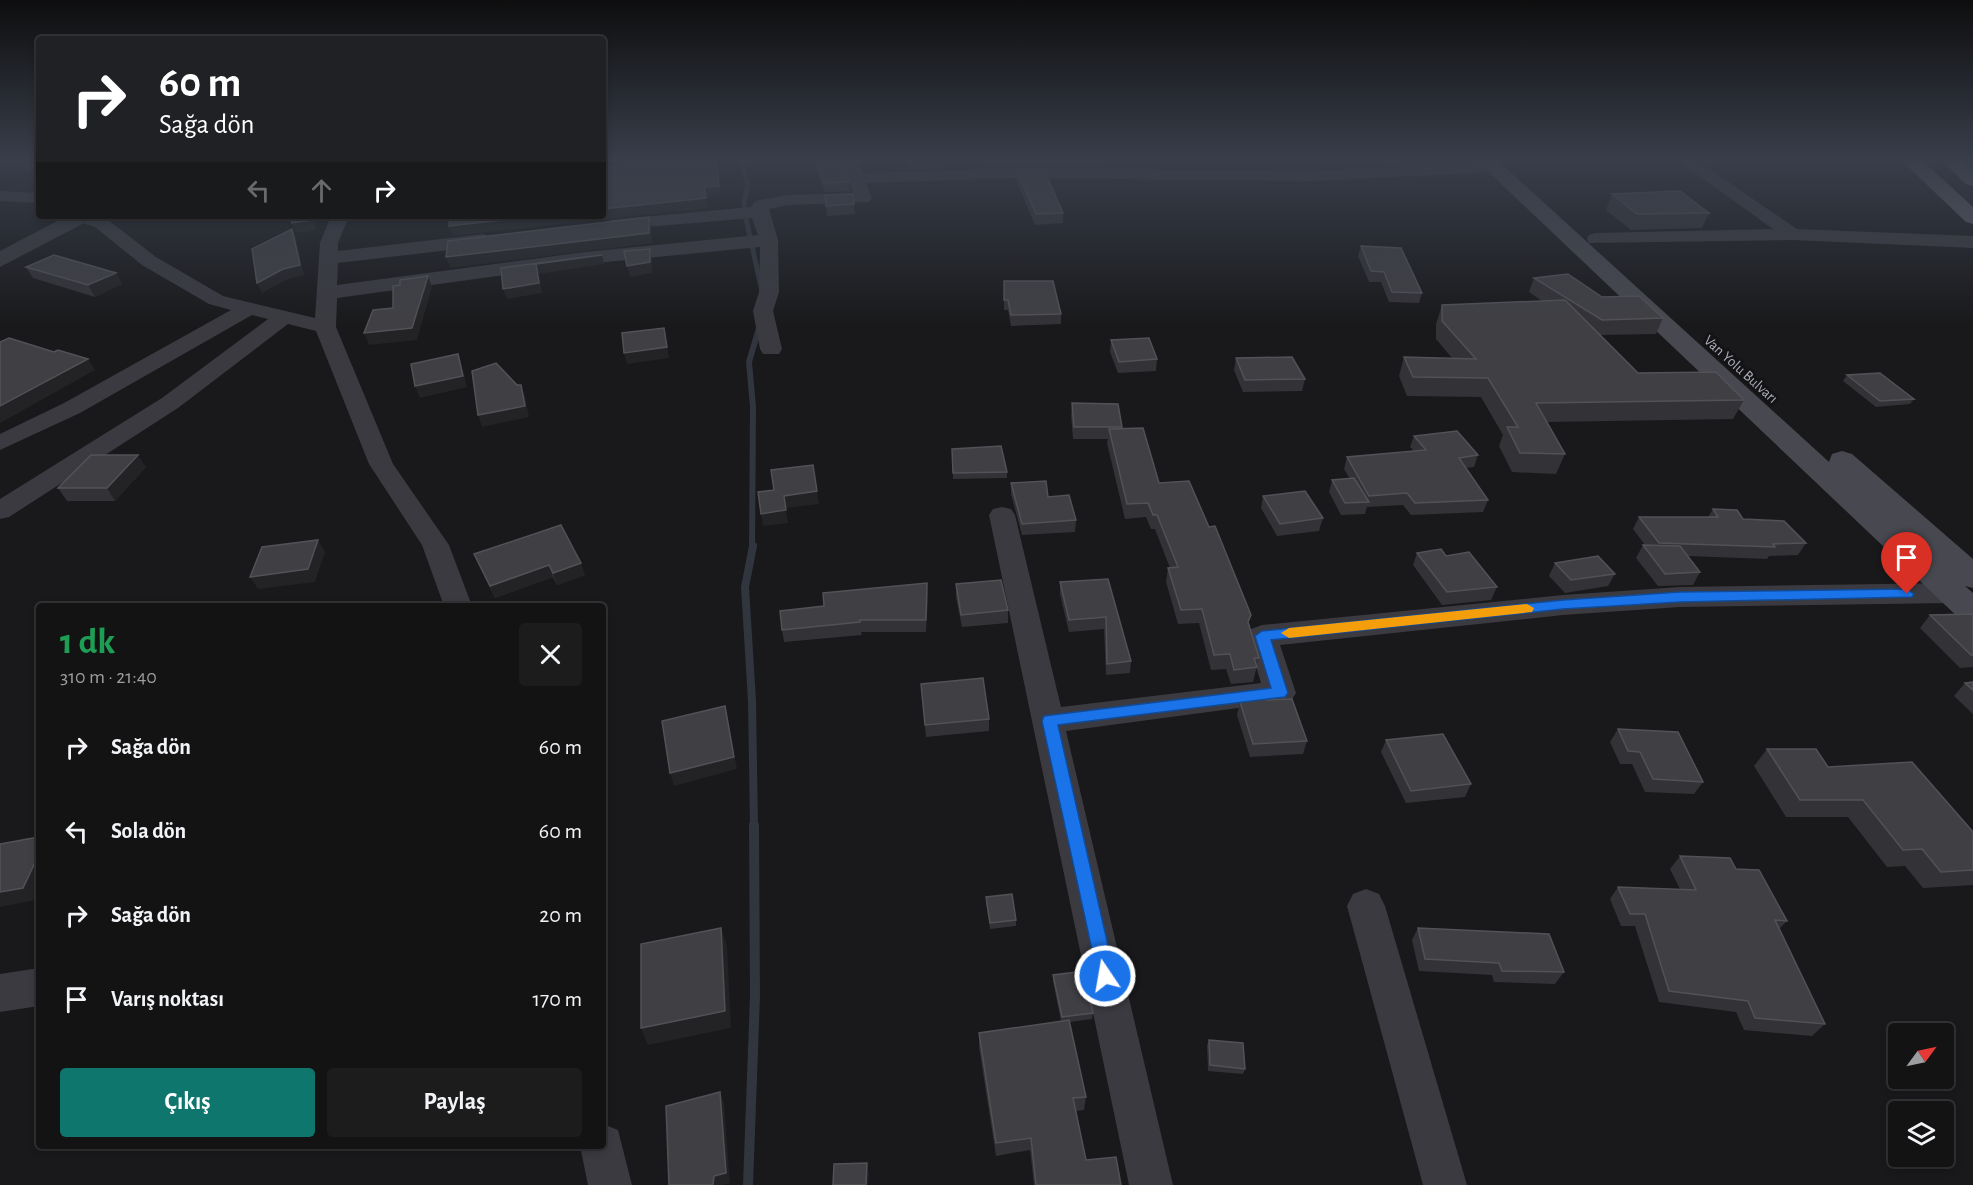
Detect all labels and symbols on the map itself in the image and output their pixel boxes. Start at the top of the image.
street label: Van Yolu Bulvarı [1701,332,1780,406]
pin [1881,532,1932,594]
position arrow [1073,944,1137,1008]
north arrow [1888,1023,1954,1089]

